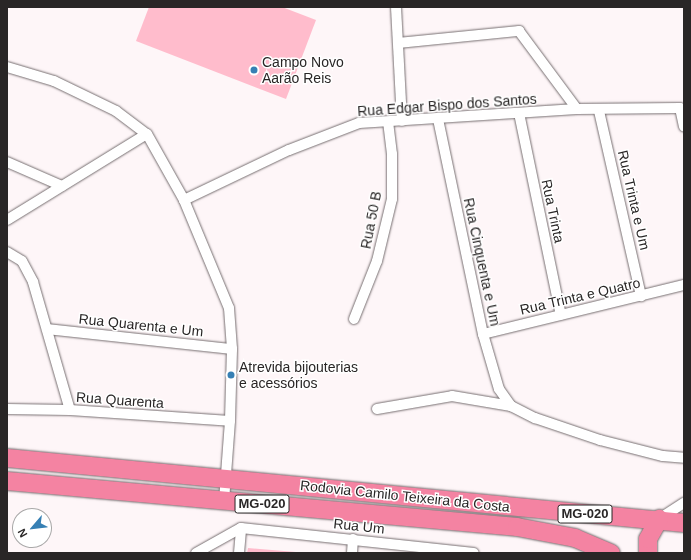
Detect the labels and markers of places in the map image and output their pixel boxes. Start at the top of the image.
place label: Campo Novo Aarão Reis [262,54,344,86]
marker: Campo Novo Aarão Reis [249,65,259,75]
place label: Atrevida bijouterias e acessórios [239,359,358,392]
marker: Atrevida bijouterias e acessórios [226,370,236,380]

